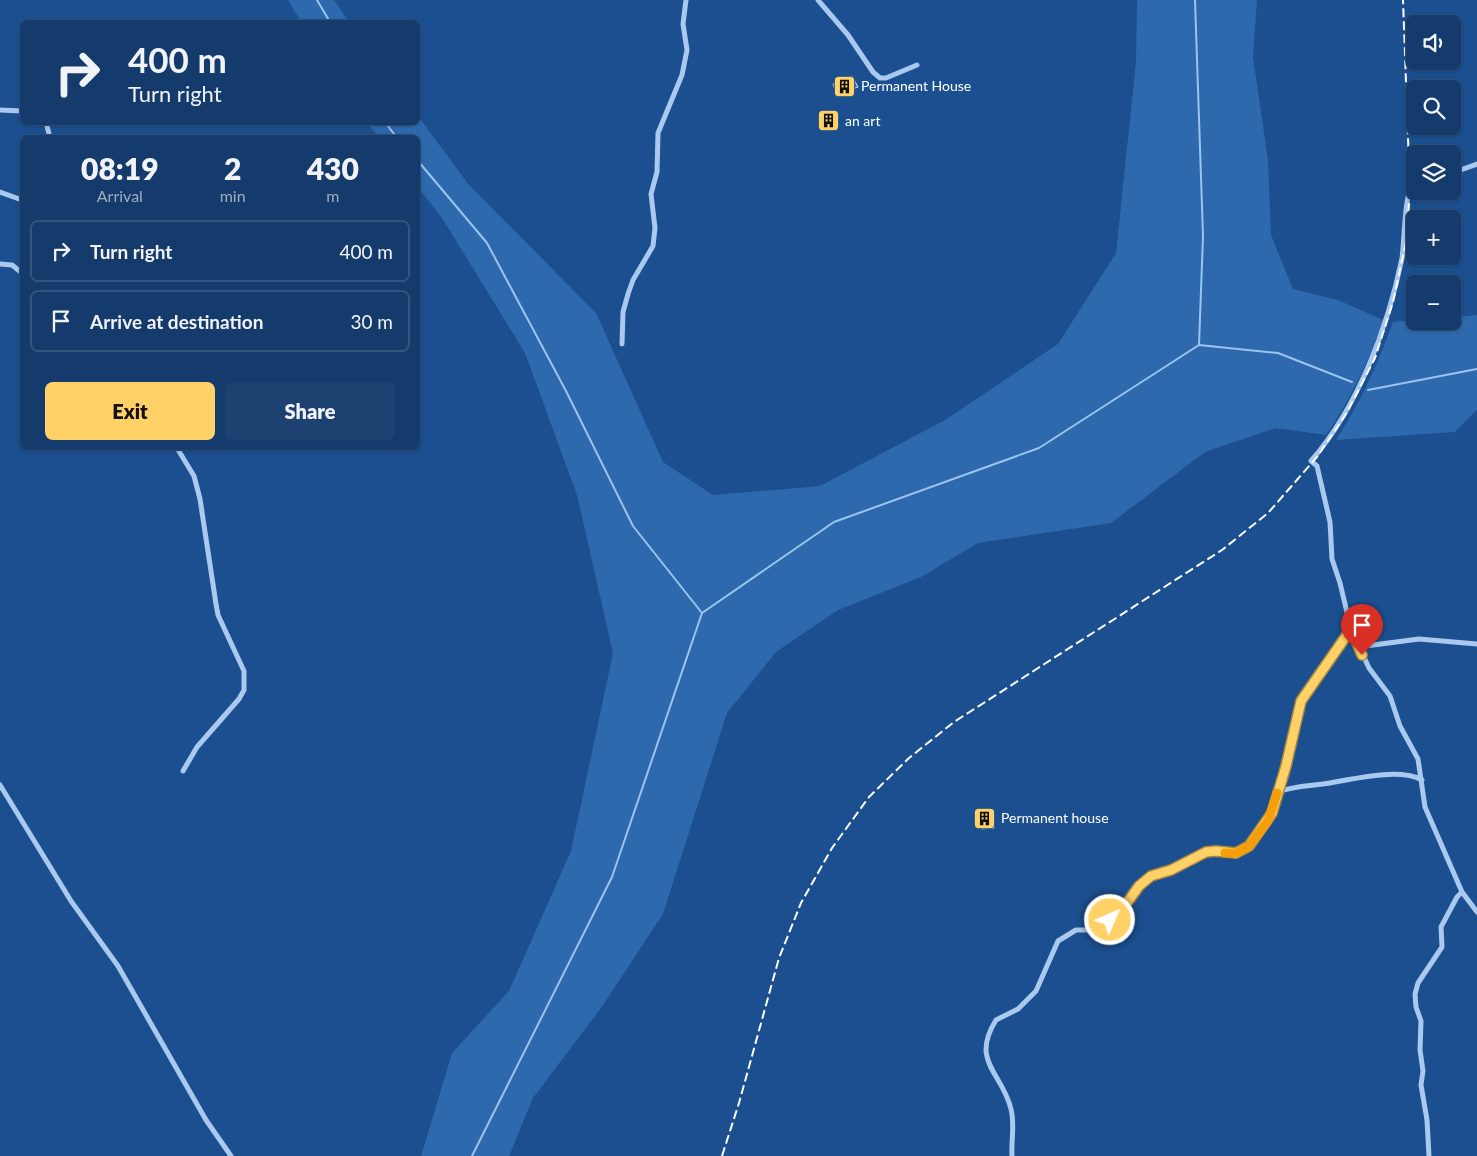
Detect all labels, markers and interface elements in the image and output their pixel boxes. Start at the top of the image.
map controls [1406,15,1461,330]
button: sound [1406,15,1461,70]
text: 400 m [128,38,227,80]
icon: right [45,40,110,105]
building icon: Permanent House [833,74,857,98]
place label: Permanent House [861,77,971,94]
text: Turn right [128,80,222,107]
button: search [1406,80,1461,135]
building icon: an art [817,109,841,133]
place label: an art [845,112,880,129]
button: layers [1406,145,1461,200]
text: 08:19 [81,150,159,186]
text: 2 [224,150,241,186]
text: 430 [307,150,359,186]
text: Arrival [97,186,143,205]
text: min [220,186,246,205]
text: m [326,186,339,205]
button: + [1406,210,1461,265]
icon: right [47,237,75,265]
text: Turn right [90,240,172,263]
text: 400 m [339,240,393,263]
button: − [1406,275,1461,330]
icon: arrive [47,307,75,335]
text: Arrive at destination [90,310,263,333]
text: 30 m [350,310,393,333]
button: Exit [45,382,215,440]
button: Share [225,382,395,440]
pin [1341,604,1383,655]
icon: arrive [1348,611,1376,639]
building icon: Permanent house [973,806,997,830]
place label: Permanent house [1001,809,1109,826]
position arrow [1083,893,1135,945]

